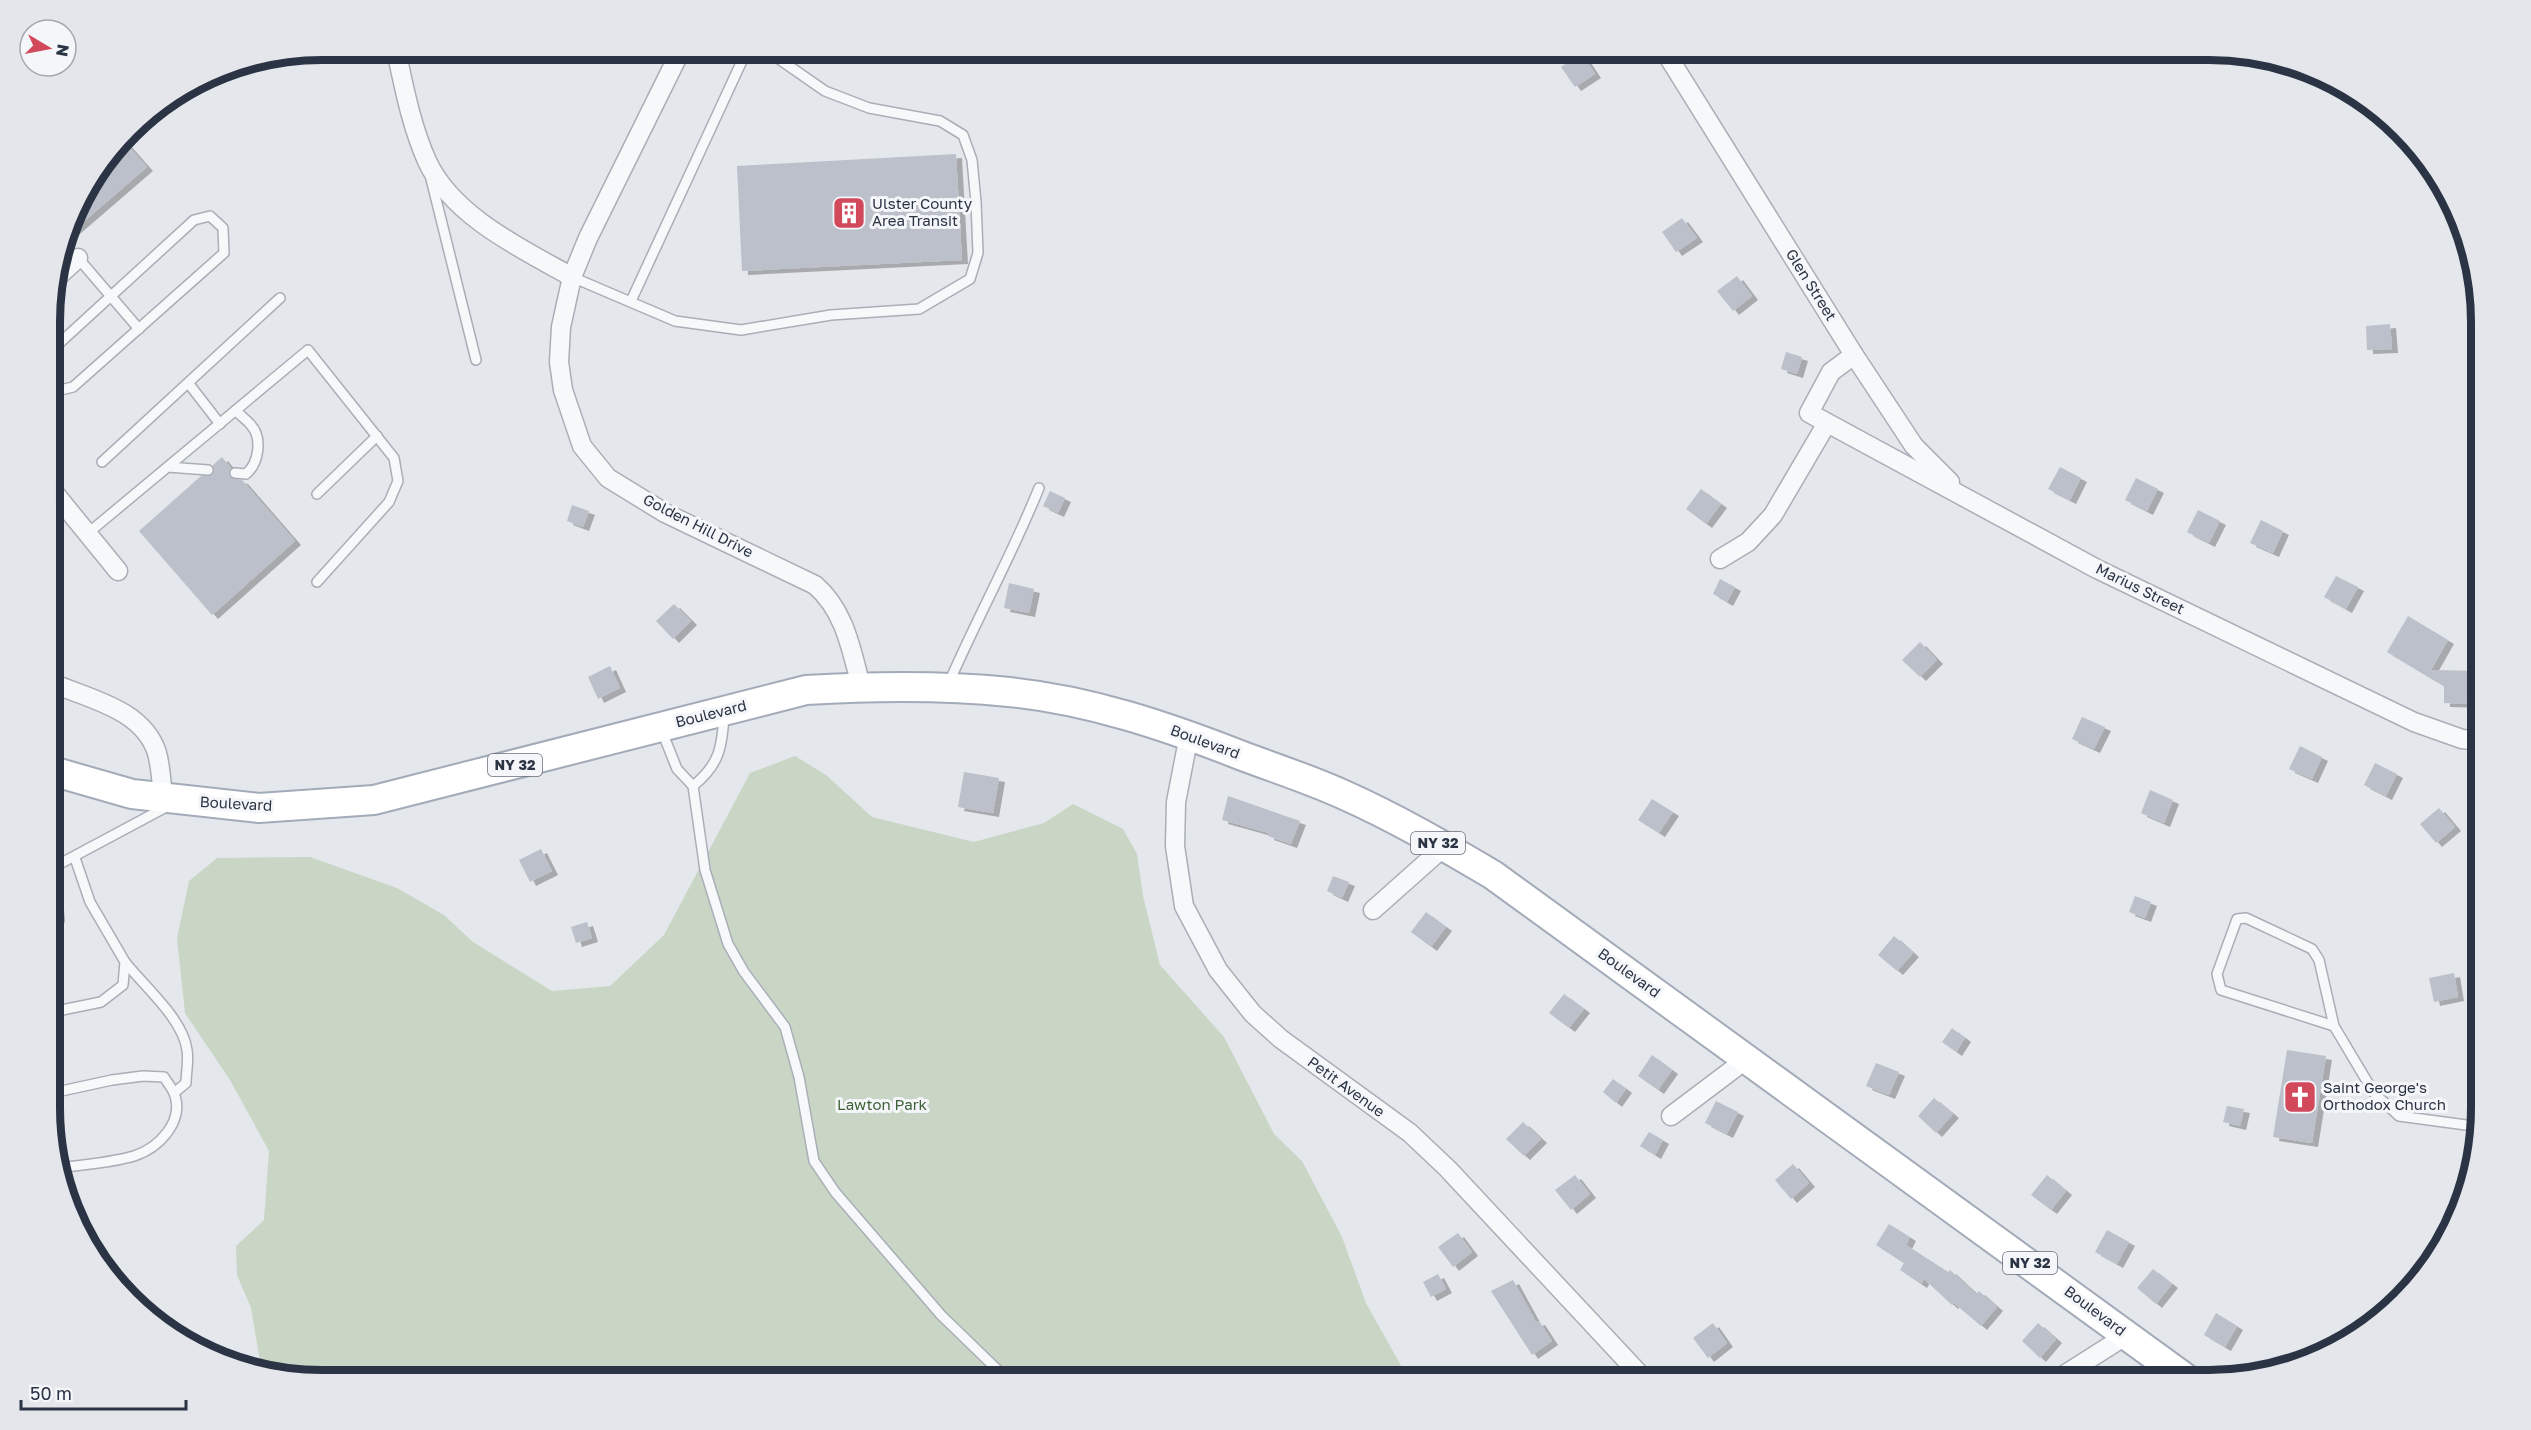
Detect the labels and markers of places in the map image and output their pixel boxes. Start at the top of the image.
place label: Ulster County Area Transit [872,194,973,229]
building icon: Ulster County Area Transit [831,195,867,231]
place label: Saint George's Orthodox Church [2323,1078,2446,1113]
church icon: Saint George's Orthodox Church [2282,1079,2318,1115]

